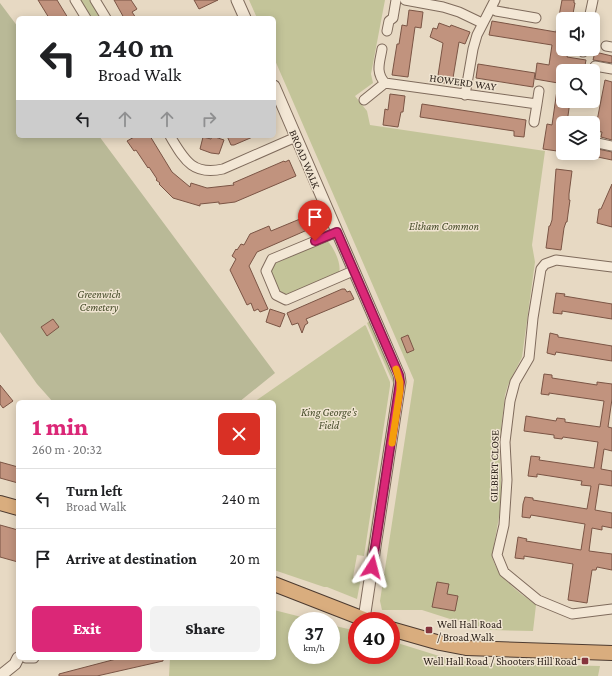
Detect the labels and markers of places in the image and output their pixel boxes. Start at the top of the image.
pin [298,200,332,241]
place label: Well Hall Road / Broad Walk [437,618,502,643]
marker: Well Hall Road / Broad Walk [424,625,434,635]
place label: Well Hall Road / Shooters Hill Road [423,655,577,667]
marker: Well Hall Road / Shooters Hill Road [580,656,590,666]

